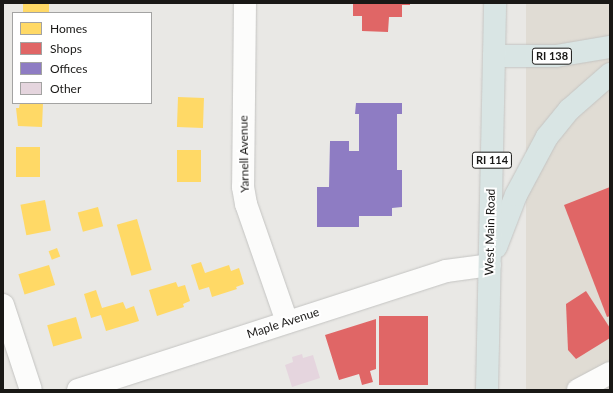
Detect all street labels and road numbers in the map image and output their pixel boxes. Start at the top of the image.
road number: RI 138 [531,47,573,65]
street label: Yarnell Avenue [236,115,252,193]
road number: RI 114 [471,151,513,169]
street label: West Main Road [482,188,498,276]
street label: Maple Avenue [245,304,321,342]

